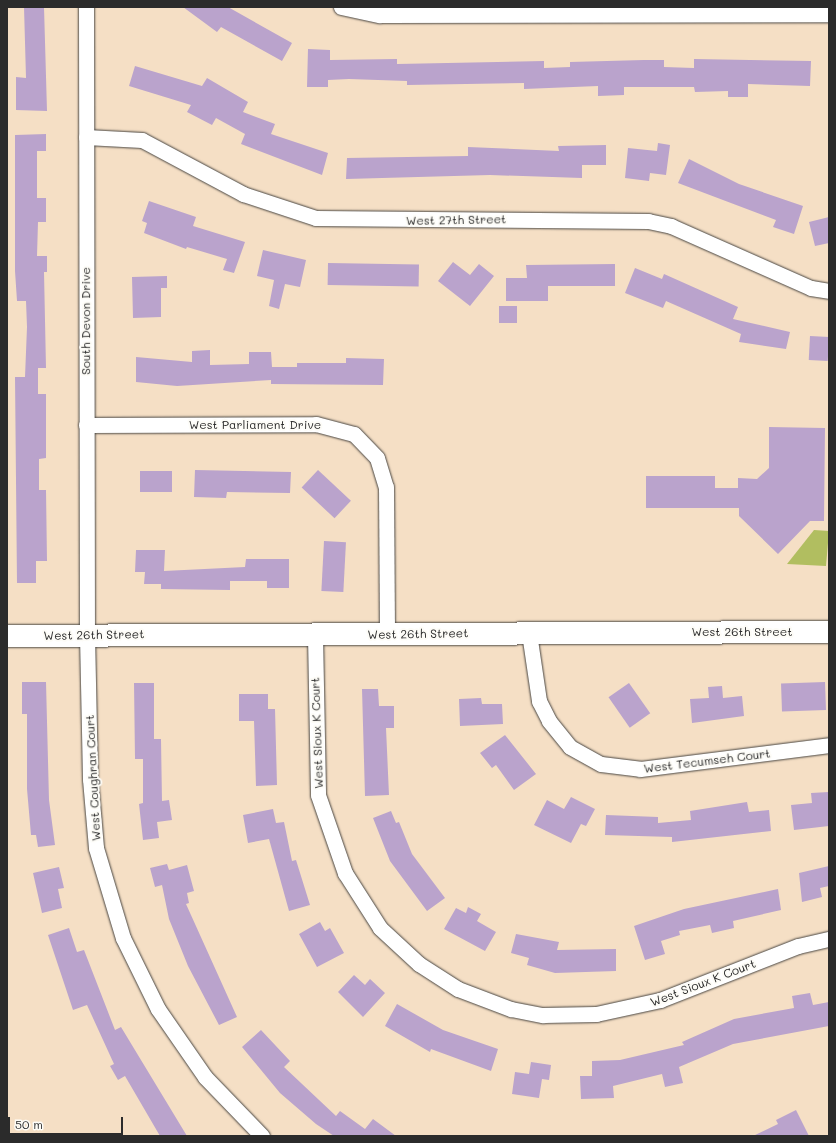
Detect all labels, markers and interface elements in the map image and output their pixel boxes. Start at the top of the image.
street label: West 27th Street [406,212,506,228]
street label: South Devon Drive [79,267,93,375]
street label: West Parliament Drive [189,418,321,432]
street label: West 26th Street [692,625,792,639]
street label: West 26th Street [367,626,469,642]
street label: West 26th Street [43,627,145,643]
street label: West Sioux K Court [308,677,326,789]
street label: West Coughran Court [83,714,103,842]
street label: West Tecumseh Court [643,746,771,776]
street label: West Sioux K Court [648,956,758,1010]
scale bar [10,1109,125,1135]
text: 50 m [15,1116,43,1132]

